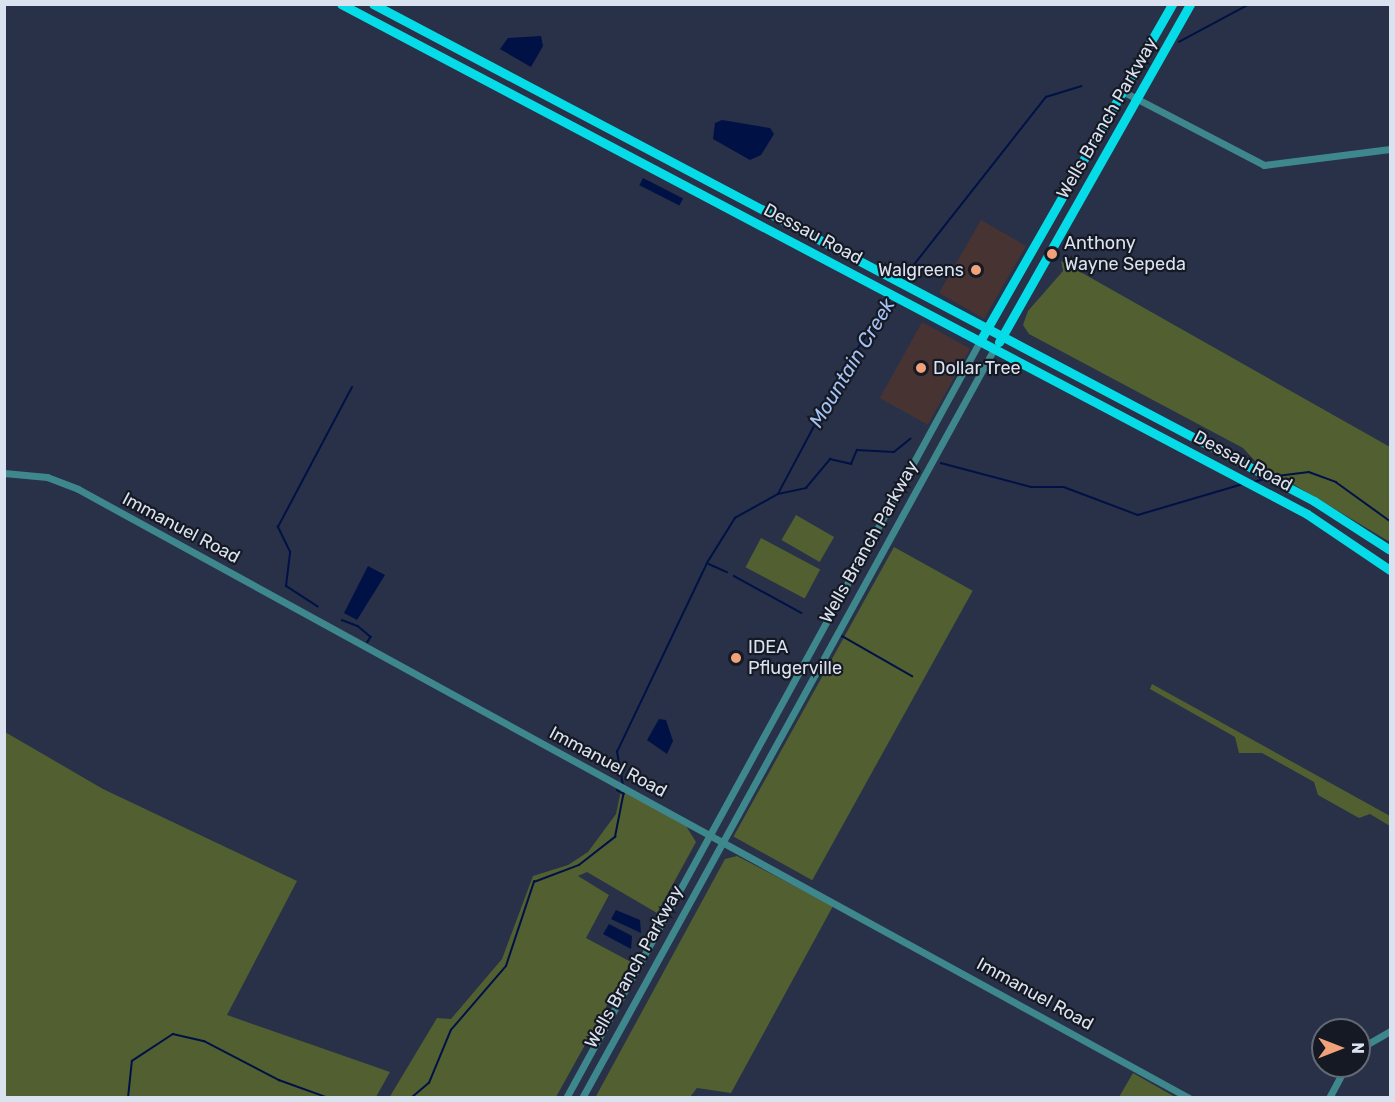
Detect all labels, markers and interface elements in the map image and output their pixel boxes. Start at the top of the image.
street label: Wells Branch Parkway [1052,34,1162,202]
street label: Dessau Road [760,199,866,269]
place label: Anthony Wayne Sepeda [1064,233,1186,276]
marker: Anthony Wayne Sepeda [1045,247,1059,261]
place label: Walgreens [878,259,964,281]
marker: Walgreens [969,263,983,277]
water label: Mountain Creek [804,294,900,432]
place label: Dollar Tree [933,357,1021,379]
marker: Dollar Tree [914,361,928,375]
street label: Dessau Road [1190,426,1296,496]
street label: Wells Branch Parkway [815,457,923,627]
street label: Immanuel Road [118,488,244,568]
place label: IDEA Pflugerville [748,637,842,680]
marker: IDEA Pflugerville [729,651,743,665]
street label: Immanuel Road [545,722,671,802]
street label: Wells Branch Parkway [580,882,688,1052]
street label: Immanuel Road [973,953,1097,1035]
north arrow [1311,1018,1371,1078]
text: N [1348,1042,1367,1054]

